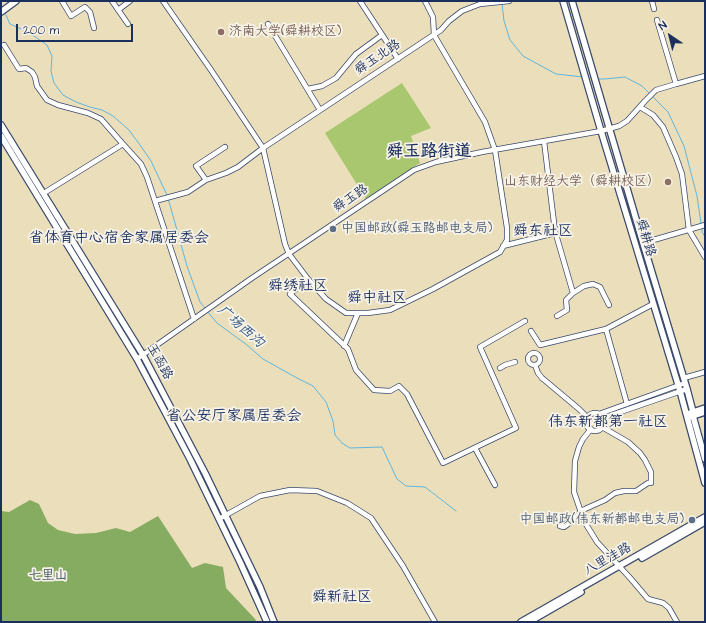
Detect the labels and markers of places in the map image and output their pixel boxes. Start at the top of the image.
place label: 济南大学(舜耕校区) [229,24,341,40]
marker: 济南大学(舜耕校区) [216,27,226,37]
place label: 山东财经大学（舜耕校区） [504,174,660,190]
marker: 山东财经大学（舜耕校区） [663,177,673,187]
place label: 中国邮政(舜玉路邮电支局) [341,221,492,237]
marker: 中国邮政(舜玉路邮电支局) [328,224,338,234]
place label: 中国邮政(伟东新都邮电支局) [520,512,684,528]
marker: 中国邮政(伟东新都邮电支局) [687,515,697,525]

